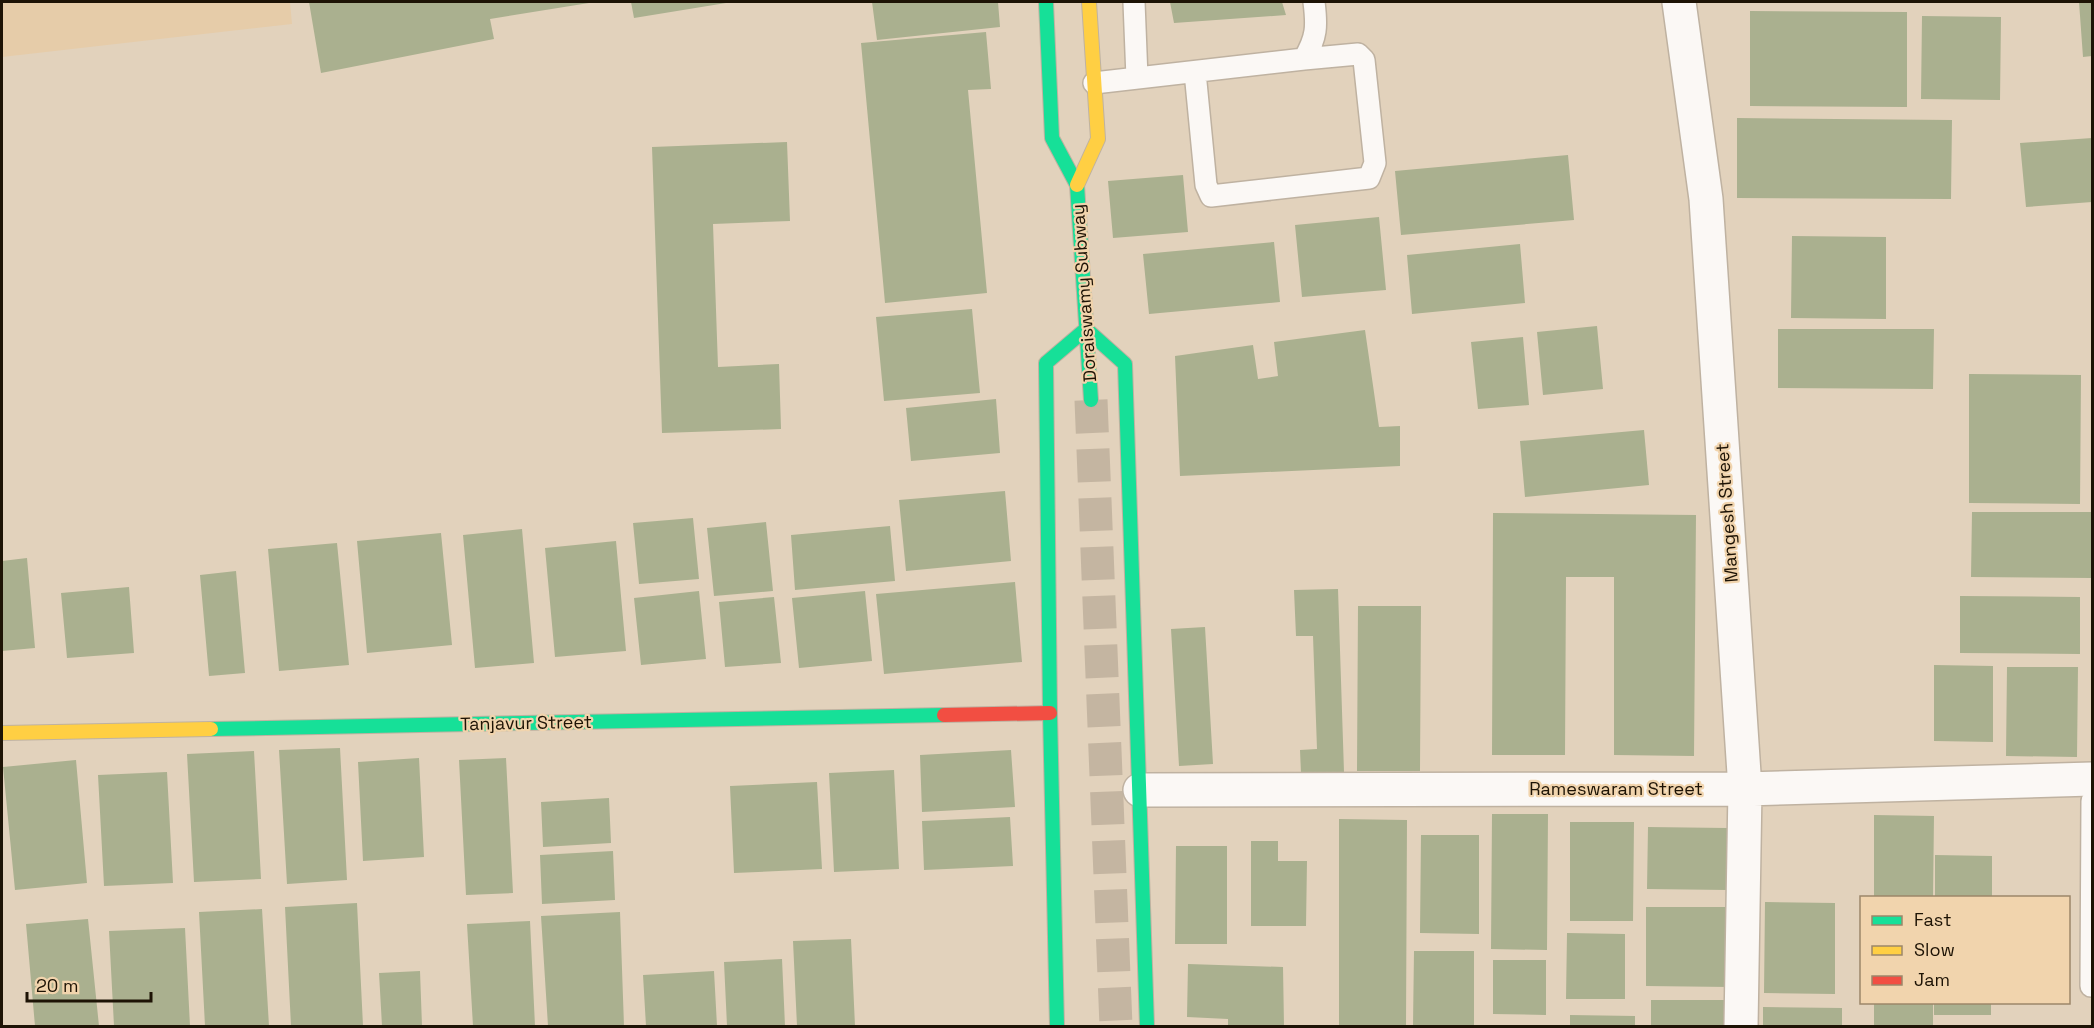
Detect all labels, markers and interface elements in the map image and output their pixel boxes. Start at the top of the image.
street label: Doraiswamy Subway [1066,203,1101,383]
street label: Mangesh Street [1710,443,1743,583]
street label: Tanjavur Street [460,710,592,735]
street label: Rameswaram Street [1529,777,1703,800]
legend [1860,896,2070,1004]
text: Fast [1914,908,1951,931]
text: Slow [1914,938,1955,961]
scale bar [27,965,152,1003]
text: Jam [1914,968,1950,991]
text: 20 m [36,974,79,997]

